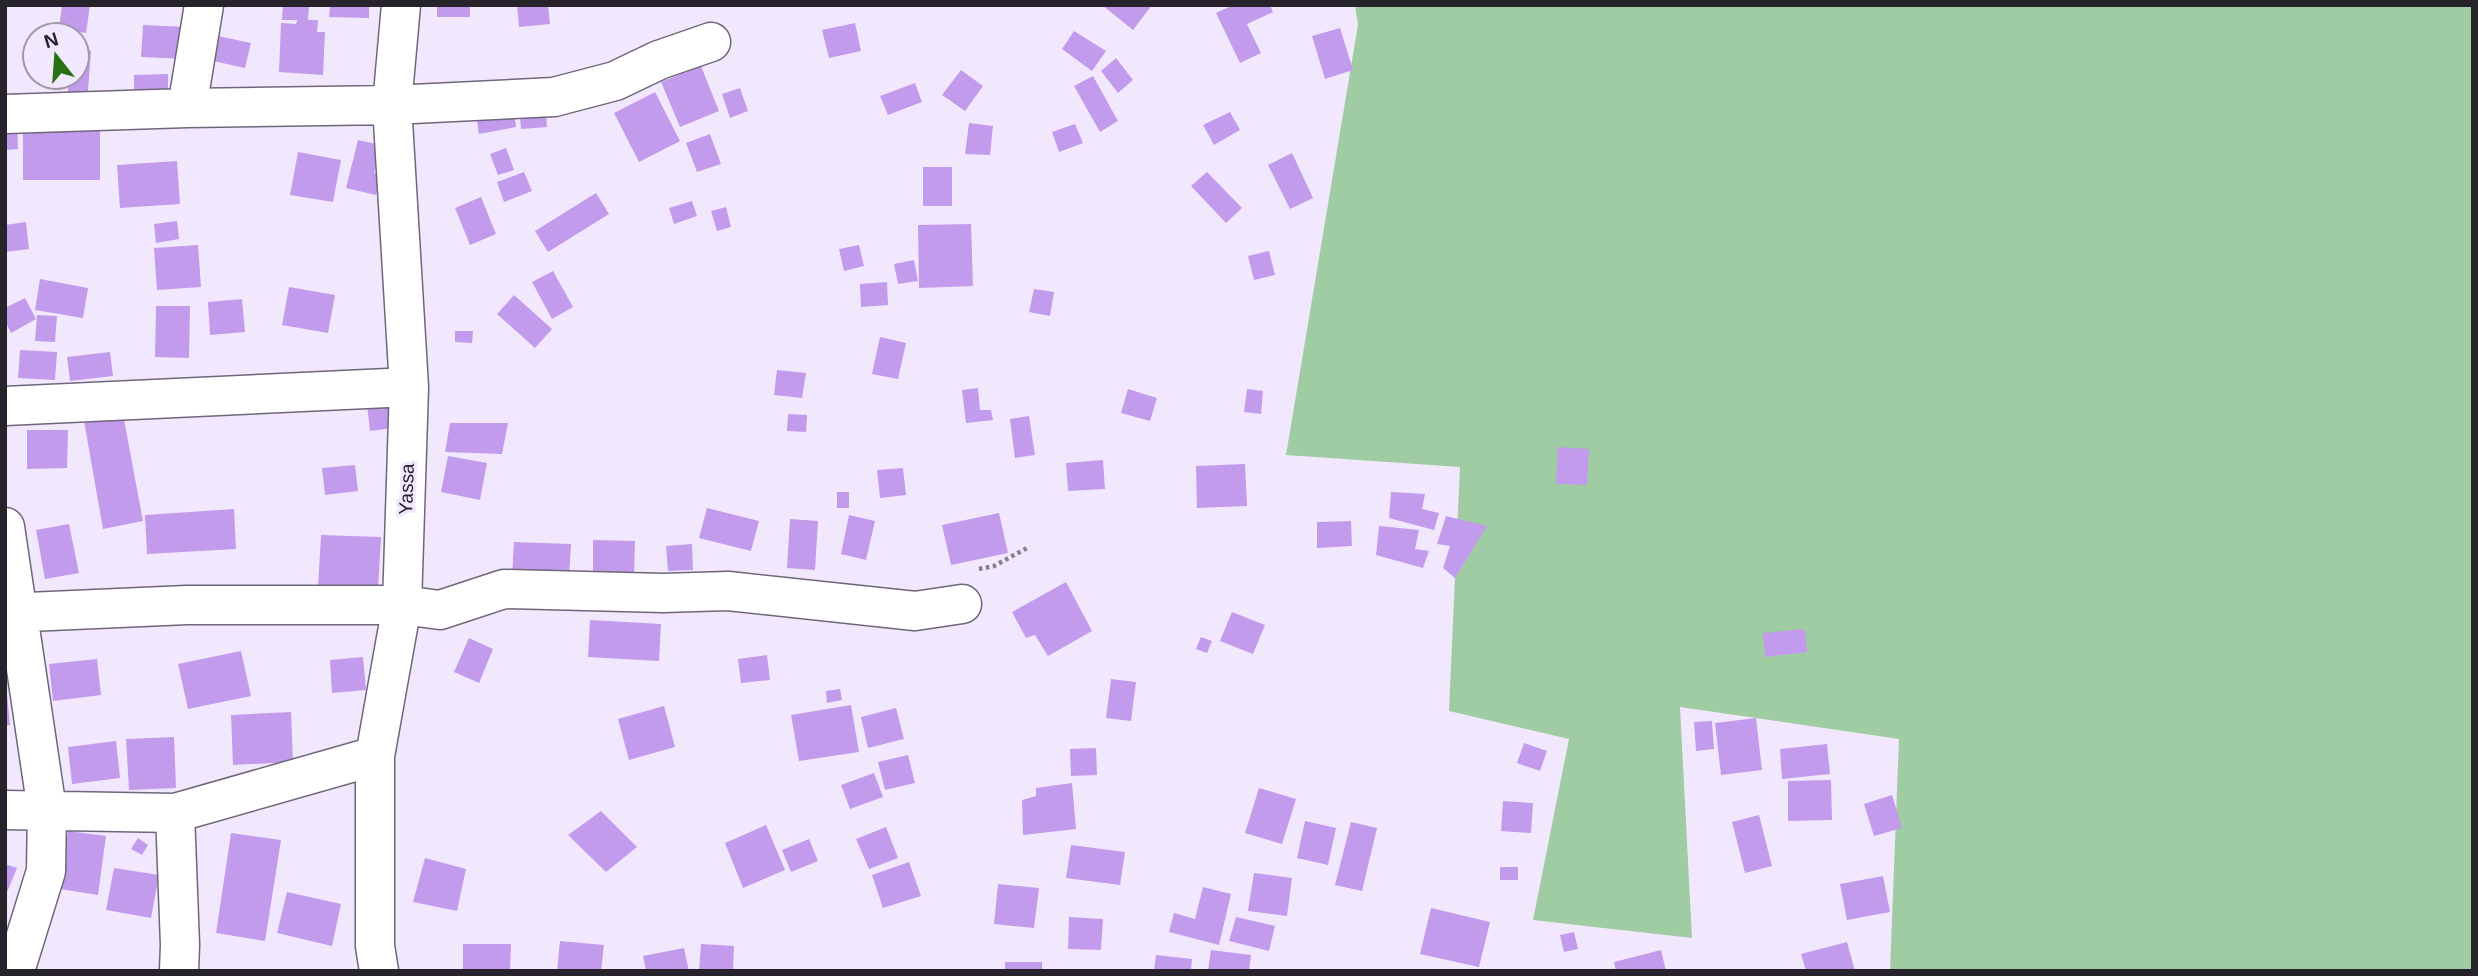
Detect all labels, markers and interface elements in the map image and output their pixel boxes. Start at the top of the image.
north arrow [21,21,91,91]
text: N [42,28,61,52]
street label: Yassa [395,463,418,515]

